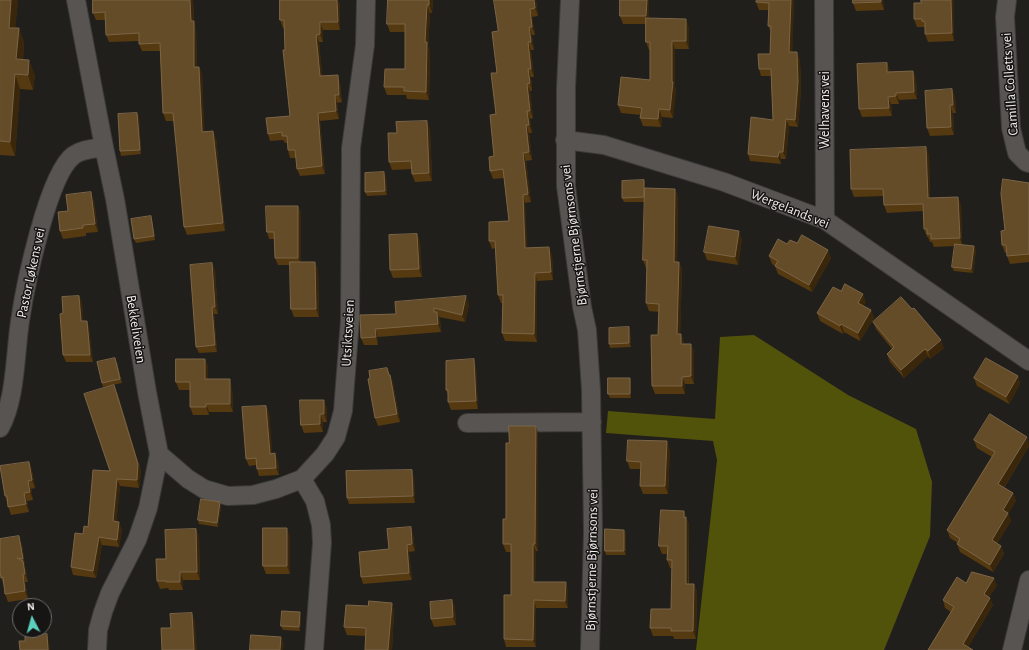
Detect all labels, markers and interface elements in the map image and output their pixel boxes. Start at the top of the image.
street label: Camilla Colletts vei [998,32,1022,136]
street label: Welhavens vei [817,71,833,149]
street label: Bjørnstjerne Bjørnsons vei [557,164,591,306]
street label: Wergelands vei [748,186,832,232]
street label: Pastor Løkens vei [13,226,49,320]
street label: Bekkeliveien [122,294,150,364]
street label: Utsiktsveien [338,299,358,367]
street label: Bjørnstjerne Bjørnsons vei [582,489,602,631]
north arrow [12,598,52,638]
text: N [26,601,35,612]

